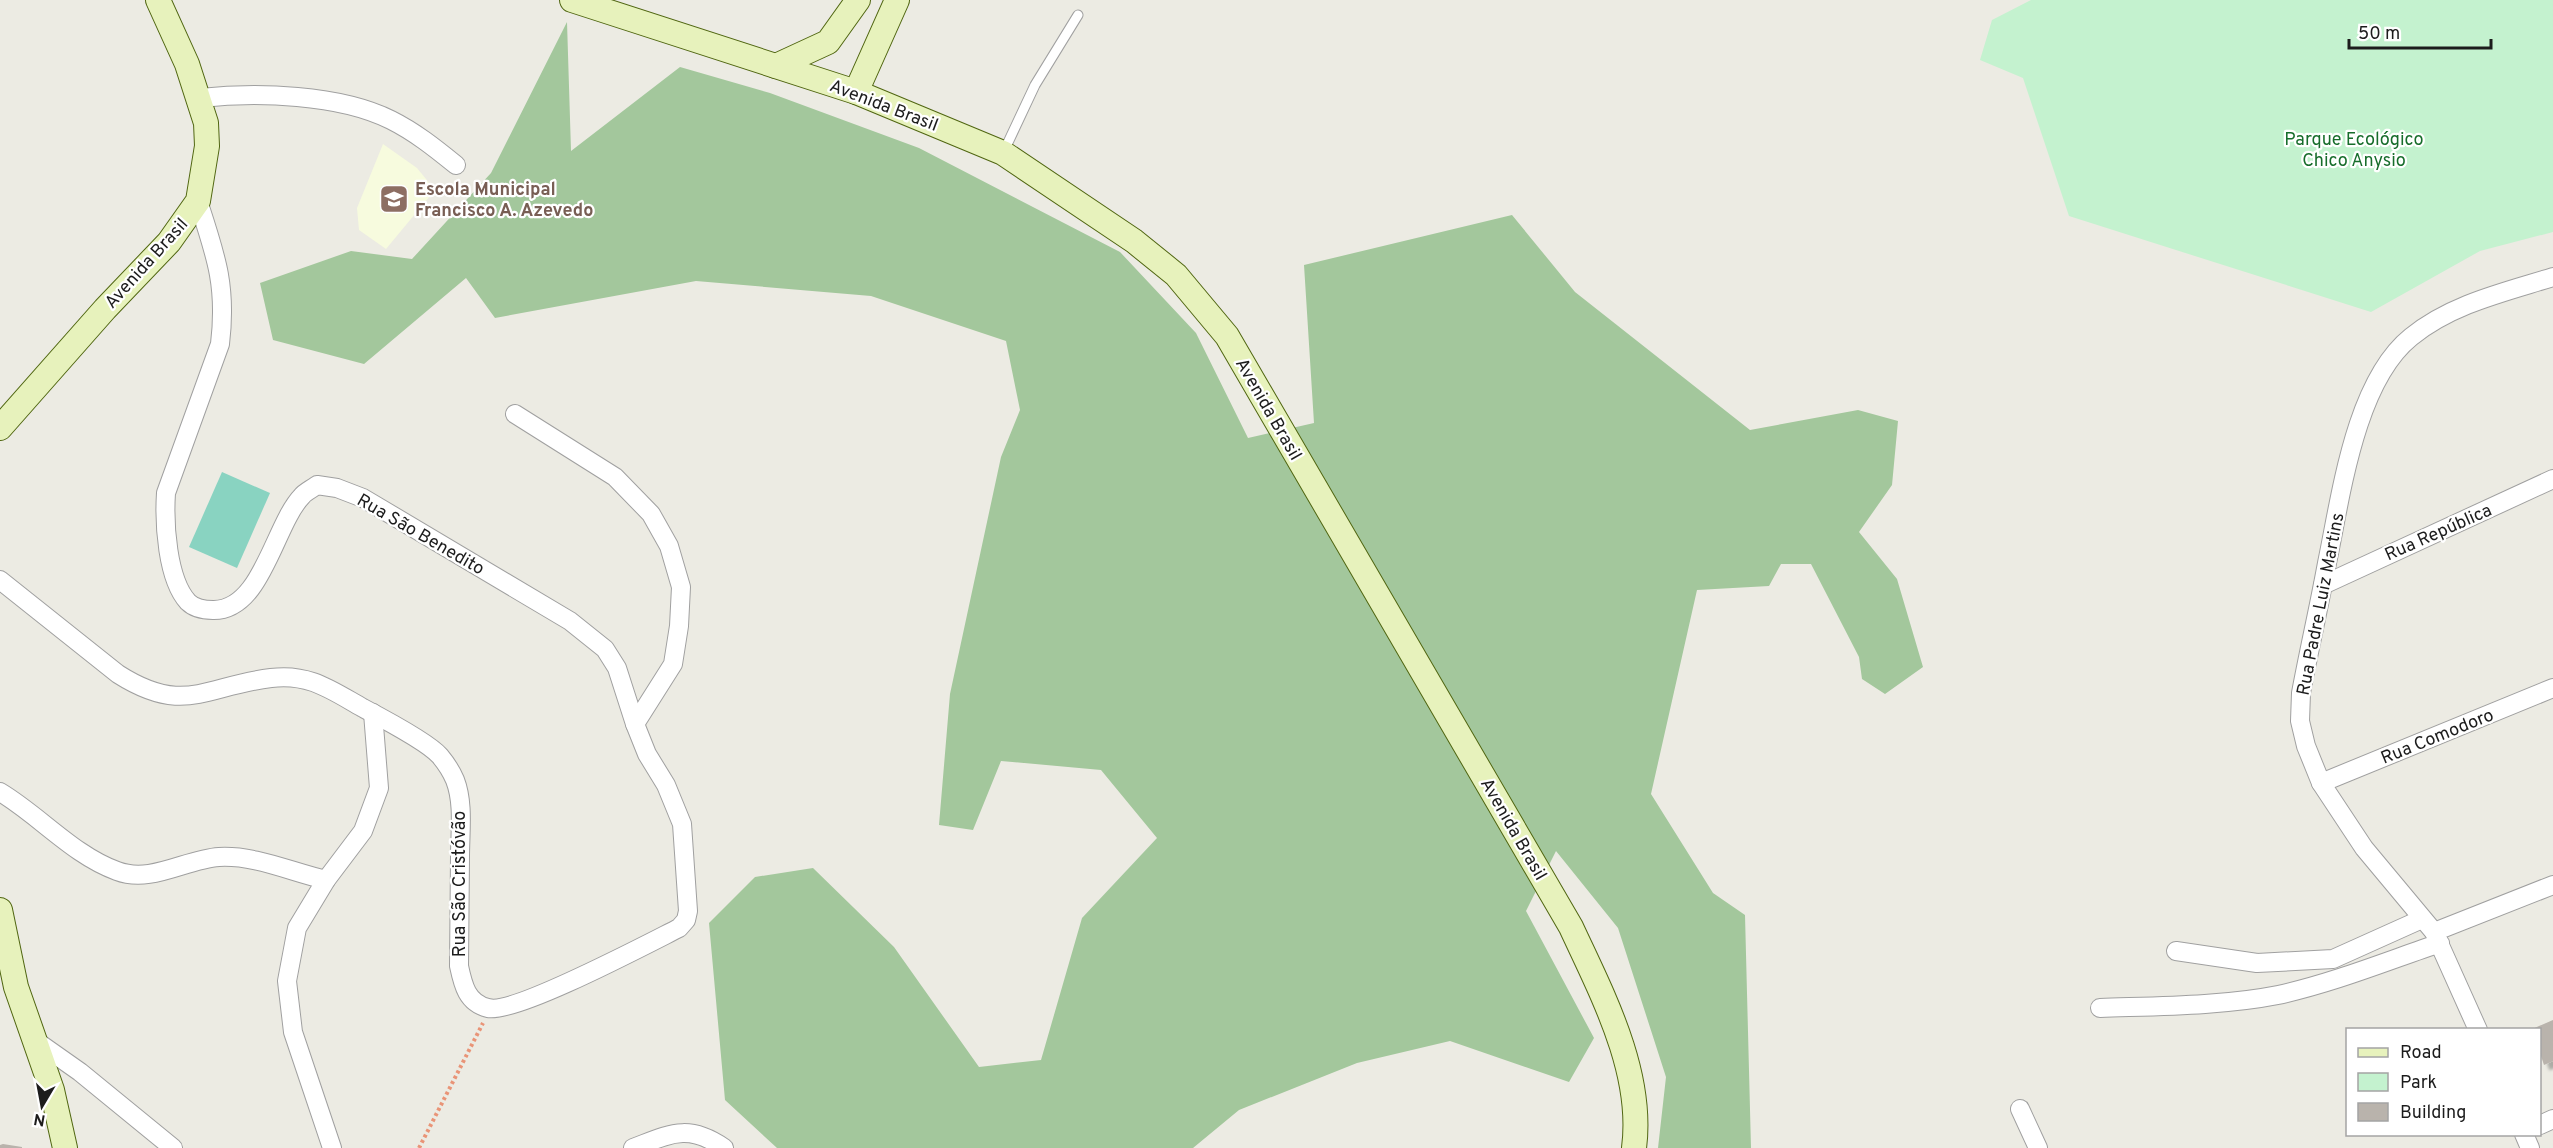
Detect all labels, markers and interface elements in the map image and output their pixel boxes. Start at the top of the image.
scale bar [2349,12,2492,50]
text: 50 m [2358,23,2400,46]
street label: Avenida Brasil [826,75,941,138]
park label: Parque Ecológico Chico Anysio [2284,129,2424,173]
place label: Escola Municipal Francisco A. Azevedo [415,179,593,223]
school or university icon: Escola Municipal Francisco A. Azevedo [378,183,410,215]
street label: Avenida Brasil [100,214,194,314]
street label: Avenida Brasil [1229,354,1306,465]
street label: Rua São Benedito [352,489,488,581]
street label: Rua República [2381,499,2496,567]
street label: Rua Padre Luiz Martins [2292,511,2350,698]
street label: Rua Comodoro [2378,704,2497,771]
street label: Avenida Brasil [1474,774,1551,885]
street label: Rua São Cristóvão [449,811,472,957]
legend [2346,1028,2541,1136]
text: Road [2400,1042,2442,1065]
text: Park [2400,1072,2437,1095]
north arrow [12,1076,72,1136]
text: Building [2400,1102,2466,1125]
text: N [32,1108,47,1130]

